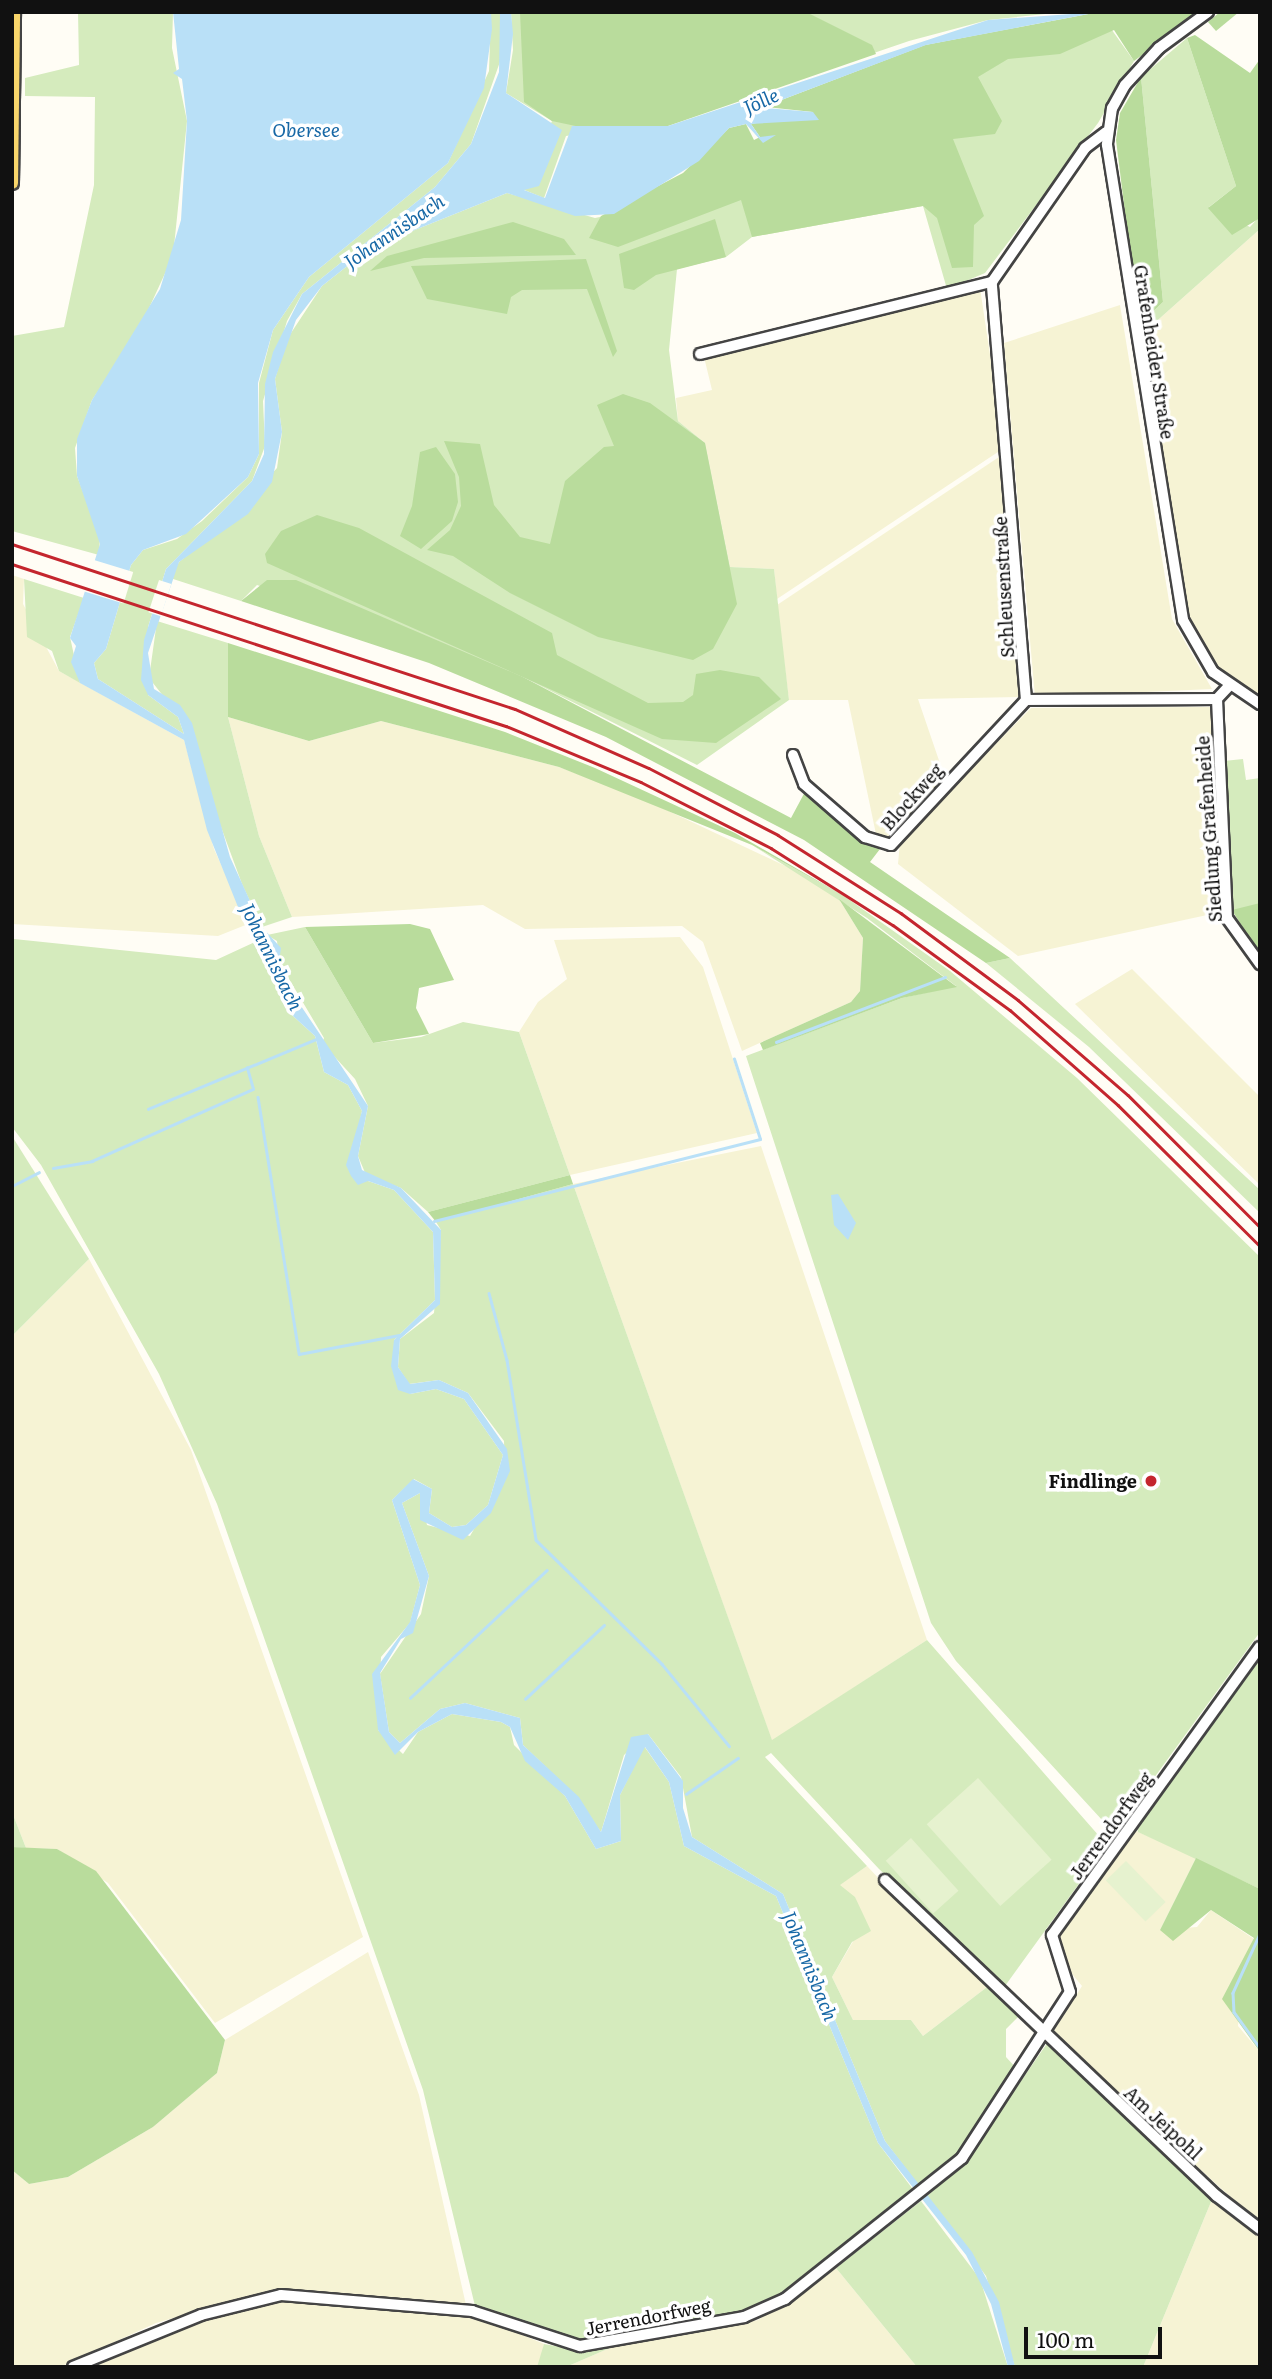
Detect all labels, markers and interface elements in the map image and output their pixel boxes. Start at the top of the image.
water label: Jölle [740,83,782,119]
water label: Obersee [272,119,340,141]
water label: Johannisbach [340,189,448,273]
street label: Grafenheider Straße [1130,263,1178,441]
street label: Schleusenstraße [990,516,1018,658]
street label: Siedlung Grafenheide [1192,735,1226,923]
street label: Blockweg [876,759,948,835]
water label: Johannisbach [236,900,308,1014]
place label: Findlinge [1049,1470,1137,1492]
marker: Findlinge [1143,1473,1159,1489]
street label: Jerrendorfweg [1065,1768,1157,1884]
water label: Johannisbach [778,1908,842,2024]
street label: Am Jeipohl [1120,2082,1206,2164]
street label: Jerrendorfweg [583,2294,713,2340]
scale bar [1027,2312,1165,2356]
text: 100 m [1037,2323,1094,2354]

